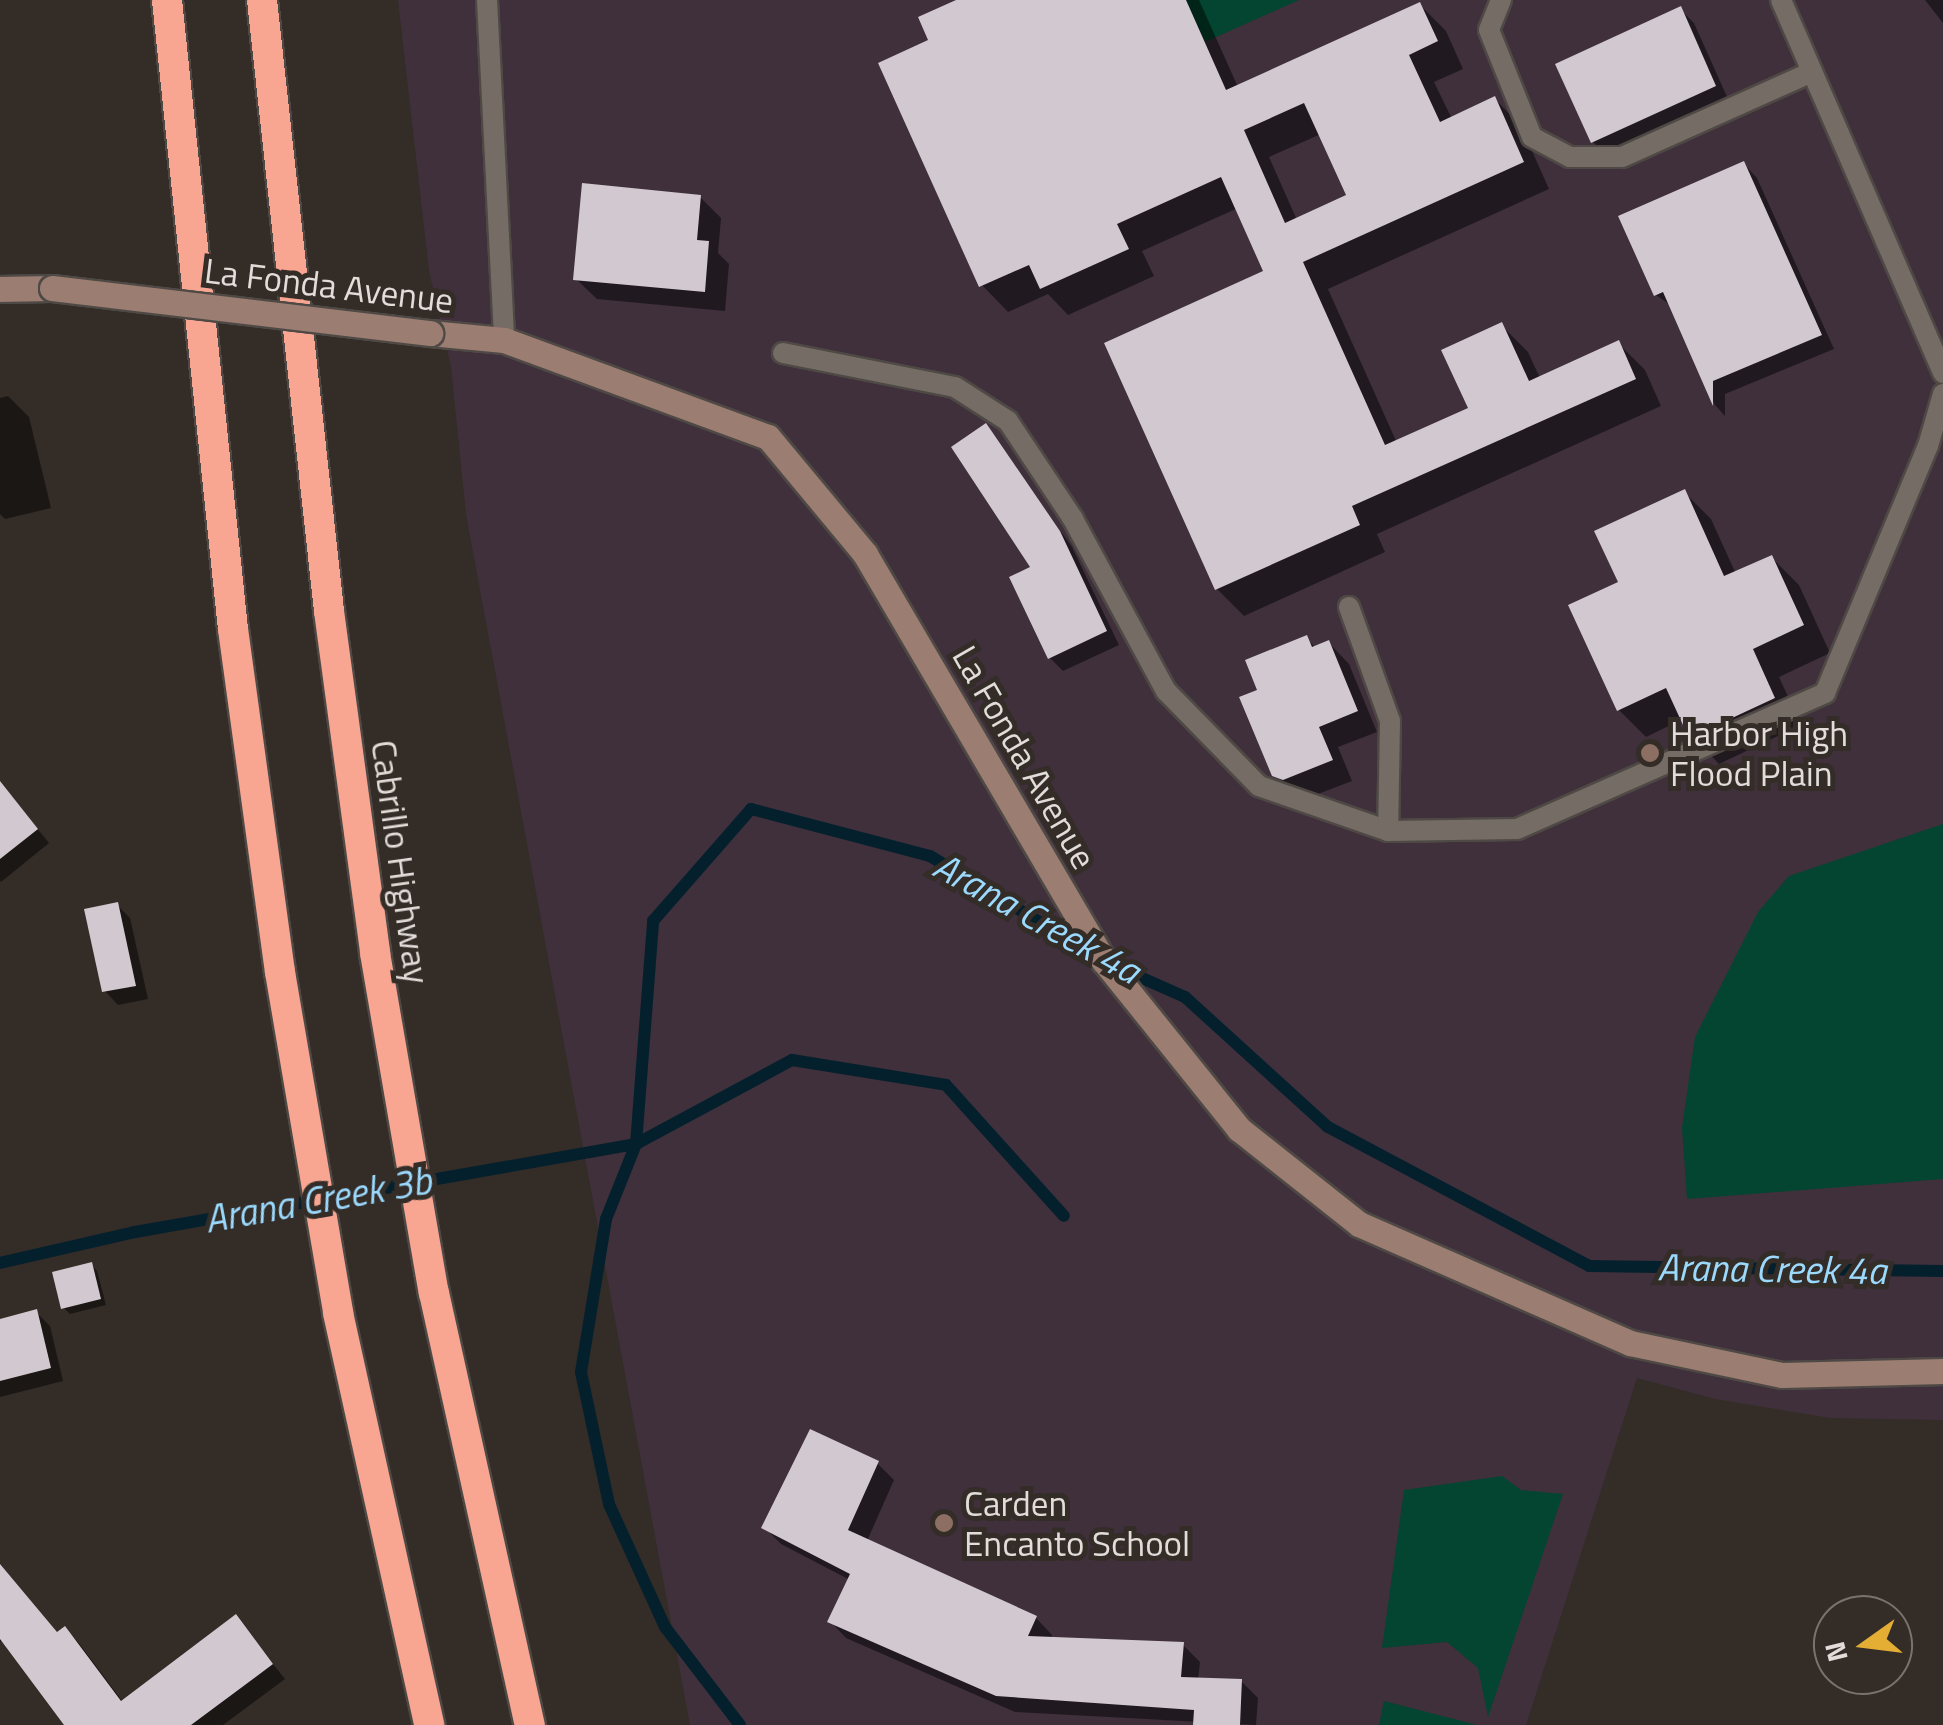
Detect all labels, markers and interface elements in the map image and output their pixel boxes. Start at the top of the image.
street label: La Fonda Avenue [202,249,456,321]
street label: La Fonda Avenue [944,638,1106,876]
place label: Harbor High Flood Plain [1670,712,1848,794]
street label: Cabrillo Highway [363,737,439,987]
marker: Harbor High Flood Plain [1639,742,1661,764]
water label: Arana Creek 4a [926,843,1148,993]
water label: Arana Creek 3b [201,1158,435,1242]
water label: Arana Creek 4a [1657,1244,1887,1294]
place label: Carden Encanto School [964,1482,1190,1564]
marker: Carden Encanto School [933,1512,955,1534]
north arrow [1813,1595,1913,1695]
text: N [1812,1637,1859,1667]

